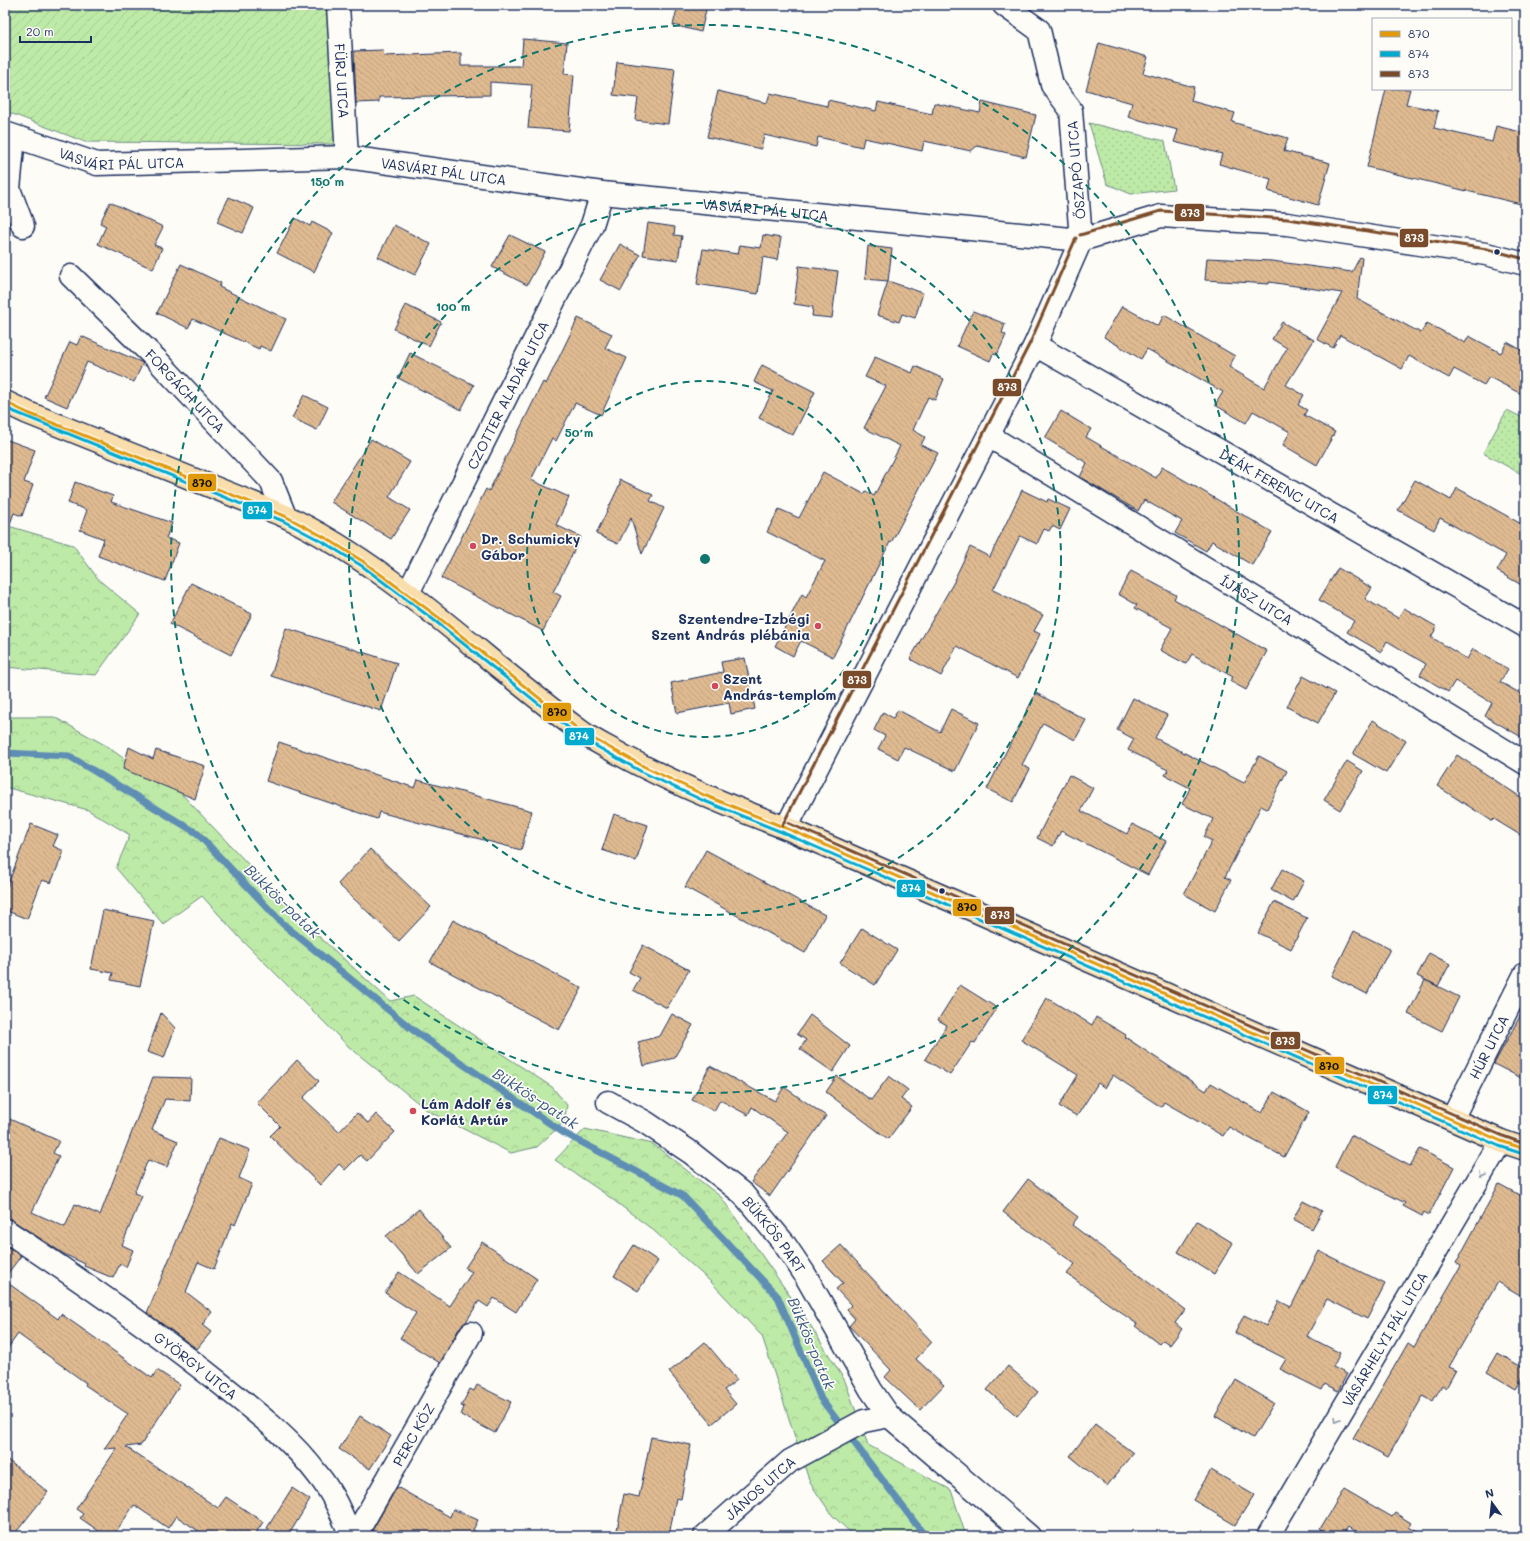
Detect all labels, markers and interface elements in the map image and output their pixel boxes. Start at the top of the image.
scale bar [20,18,91,44]
legend [1372,18,1512,90]
text: 20 m [26,23,54,39]
text: 870 [1408,25,1430,41]
street label: FÜRJ UTCA [331,43,354,119]
text: 874 [1408,45,1429,61]
text: 873 [1408,65,1429,81]
street label: ŐSZAPÓ UTCA [1062,120,1090,220]
street label: VASVÁRI PÁL UTCA [57,142,184,174]
street label: VASVÁRI PÁL UTCA [380,152,508,189]
text: 150 m [310,173,344,189]
street label: VASVÁRI PÁL UTCA [702,193,829,225]
line badge: 873 [1174,203,1205,222]
text: 873 [1180,205,1200,220]
line badge: 873 [1399,228,1429,248]
text: 873 [1404,230,1424,245]
unlabelled marker [1492,247,1502,257]
text: 100 m [436,298,470,314]
street label: CZOTTER ALADÁR UTCA [462,317,552,472]
street label: FORGÁCH UTCA [141,344,230,436]
line badge: 873 [992,378,1022,397]
text: 873 [997,379,1017,394]
text: 50 m [565,424,593,440]
street label: DEÁK FERENC UTCA [1216,443,1343,527]
line badge: 870 [187,473,217,492]
text: 870 [192,475,212,490]
line badge: 874 [242,501,273,520]
text: 874 [247,502,267,517]
place label: Dr. Schumicky Gábor [481,529,581,564]
marker: Dr. Schumicky Gábor [468,541,478,551]
centre of rings [698,552,712,566]
street label: ÍJÁSZ UTCA [1217,570,1297,629]
place label: Szentendre-Izbégi Szent András plébánia [651,609,810,644]
marker: Szentendre-Izbégi Szent András plébánia [813,621,823,631]
place label: Szent András-templom [723,669,836,704]
line badge: 873 [842,670,872,689]
text: 873 [847,672,867,687]
marker: Szent András-templom [710,681,720,691]
line badge: 870 [542,702,572,722]
text: 870 [547,704,567,719]
line badge: 874 [564,727,595,746]
text: 874 [569,728,589,743]
water label: Bükkös-patak [241,860,326,943]
line badge: 874 [896,879,926,898]
text: 874 [901,880,921,895]
unlabelled marker [937,886,947,896]
line badge: 870 [952,898,982,917]
text: 870 [957,899,977,914]
line badge: 873 [984,906,1015,925]
text: 873 [990,907,1010,922]
street label: HÚR UTCA [1464,1011,1513,1082]
line badge: 873 [1270,1031,1301,1050]
text: 873 [1275,1033,1295,1048]
line badge: 870 [1314,1056,1345,1075]
text: 870 [1319,1058,1339,1073]
water label: Bükkös-patak [489,1063,584,1134]
line badge: 874 [1367,1085,1398,1105]
text: 874 [1373,1087,1393,1102]
place label: Lám Adolf és Korlát Artúr [421,1094,511,1129]
marker: Lám Adolf és Korlát Artúr [408,1106,418,1116]
one-way arrow [1479,1171,1486,1178]
street label: BÜKKÖS PART [739,1192,811,1276]
street label: VÁSÁRHELYI PÁL UTCA [1337,1268,1432,1410]
water label: Bükkös-patak [784,1294,841,1393]
street label: GYÖRGY UTCA [151,1327,242,1403]
street label: PERC KÖZ [388,1400,438,1469]
one-way arrow [1335,1415,1342,1422]
street label: JÁNOS UTCA [720,1451,799,1524]
north arrow [1472,1483,1512,1523]
text: N [1483,1485,1495,1501]

